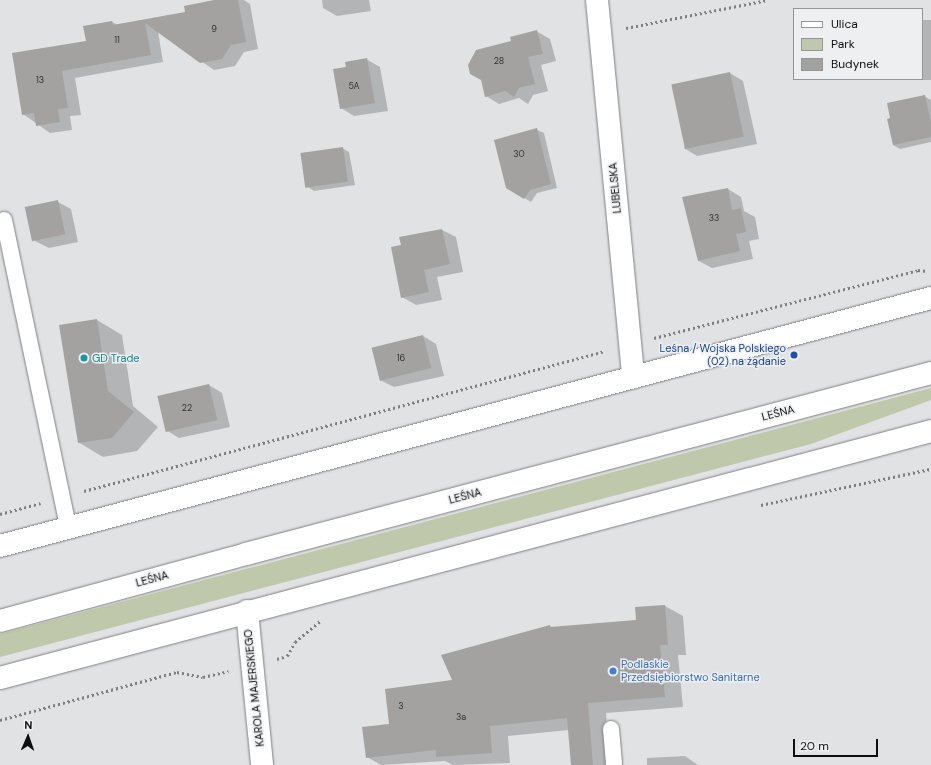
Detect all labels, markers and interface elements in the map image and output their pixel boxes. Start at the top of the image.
legend [793,8,923,80]
text: Ulica [831,16,858,32]
house number: 9 [211,24,217,34]
house number: 11 [114,35,120,45]
text: Park [831,36,855,52]
house number: 28 [494,56,504,66]
text: Budynek [831,56,879,72]
house number: 13 [36,75,44,85]
house number: 5A [348,81,360,91]
house number: 30 [513,149,525,159]
street label: LUBELSKA [606,162,624,214]
house number: 33 [709,213,719,223]
place label: Leśna / Wojska Polskiego (02) na żądanie [660,342,786,368]
marker: Leśna / Wojska Polskiego (02) na żądanie [789,350,799,360]
place label: GD Trade [92,351,140,365]
marker: GD Trade [79,353,89,363]
house number: 16 [397,353,405,363]
street label: LEŚNA [760,402,796,424]
house number: 22 [182,403,192,413]
street label: LEŚNA [447,485,483,507]
street label: LEŚNA [134,568,170,590]
street label: KAROLA MAJERSKIEGO [241,629,267,747]
place label: Podlaskie Przedsiębiorstwo Sanitarne [621,658,760,684]
marker: Podlaskie Przedsiębiorstwo Sanitarne [608,666,618,676]
house number: 3 [398,701,404,711]
house number: 3a [456,712,466,722]
north arrow [8,717,48,757]
text: N [24,718,33,732]
scale bar [795,731,880,757]
text: 20 m [800,738,829,754]

